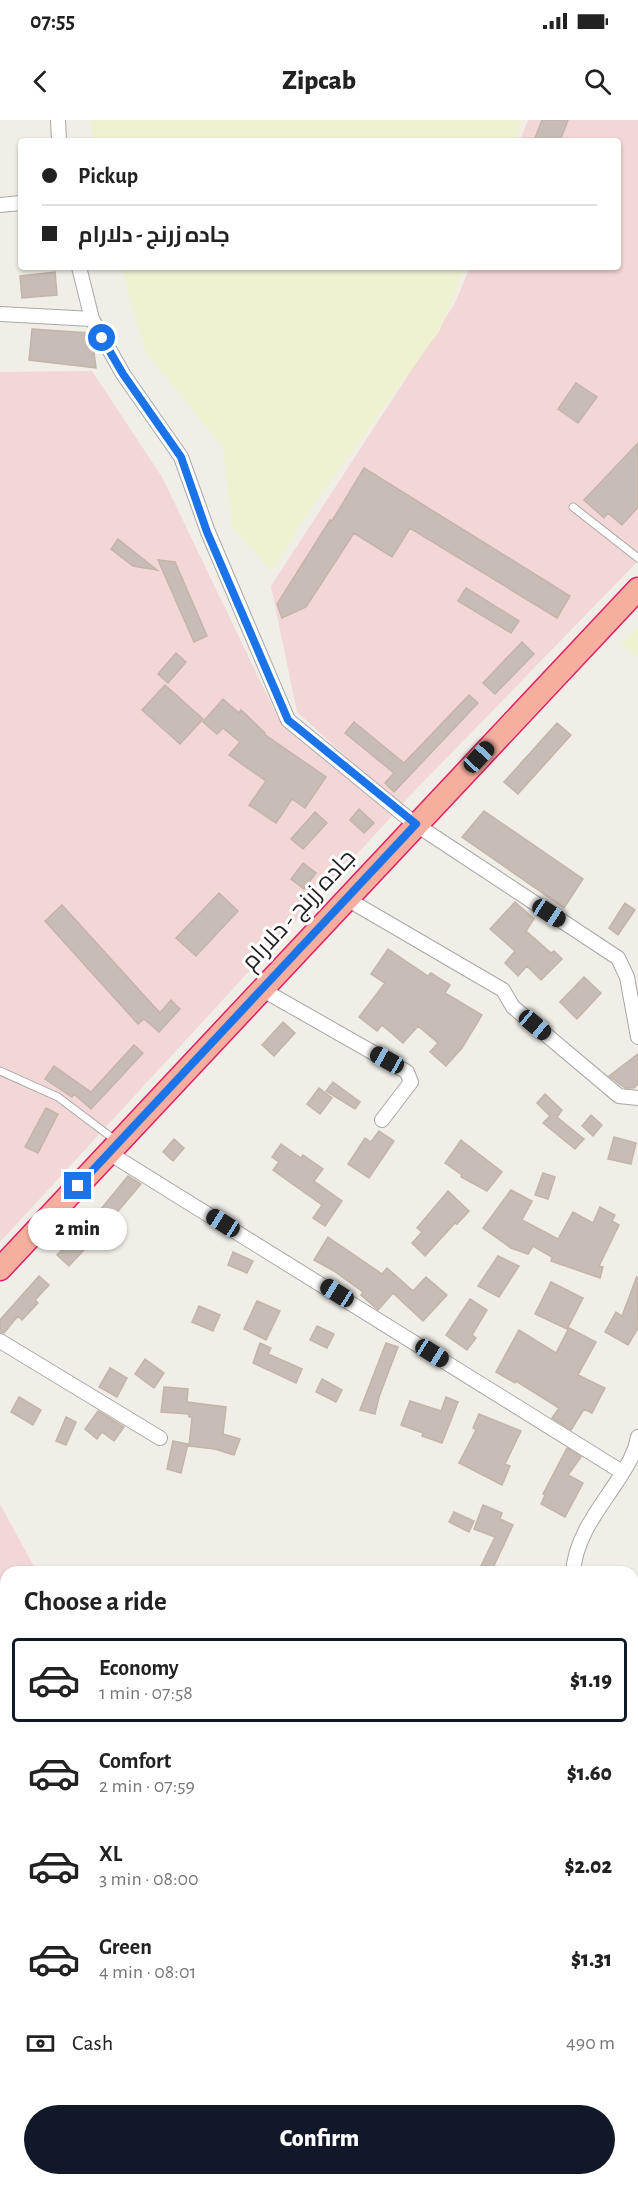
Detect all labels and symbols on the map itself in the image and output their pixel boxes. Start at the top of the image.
route start [88,324,115,351]
car [460,738,498,776]
street label: جاده زرنج - دلارام [238,845,363,977]
car [529,896,569,930]
car [515,1007,555,1043]
car [367,1043,407,1077]
route end [64,1172,91,1199]
car [203,1206,243,1240]
callout: 2 min [28,1207,128,1249]
car [317,1276,357,1310]
car [412,1336,452,1370]

